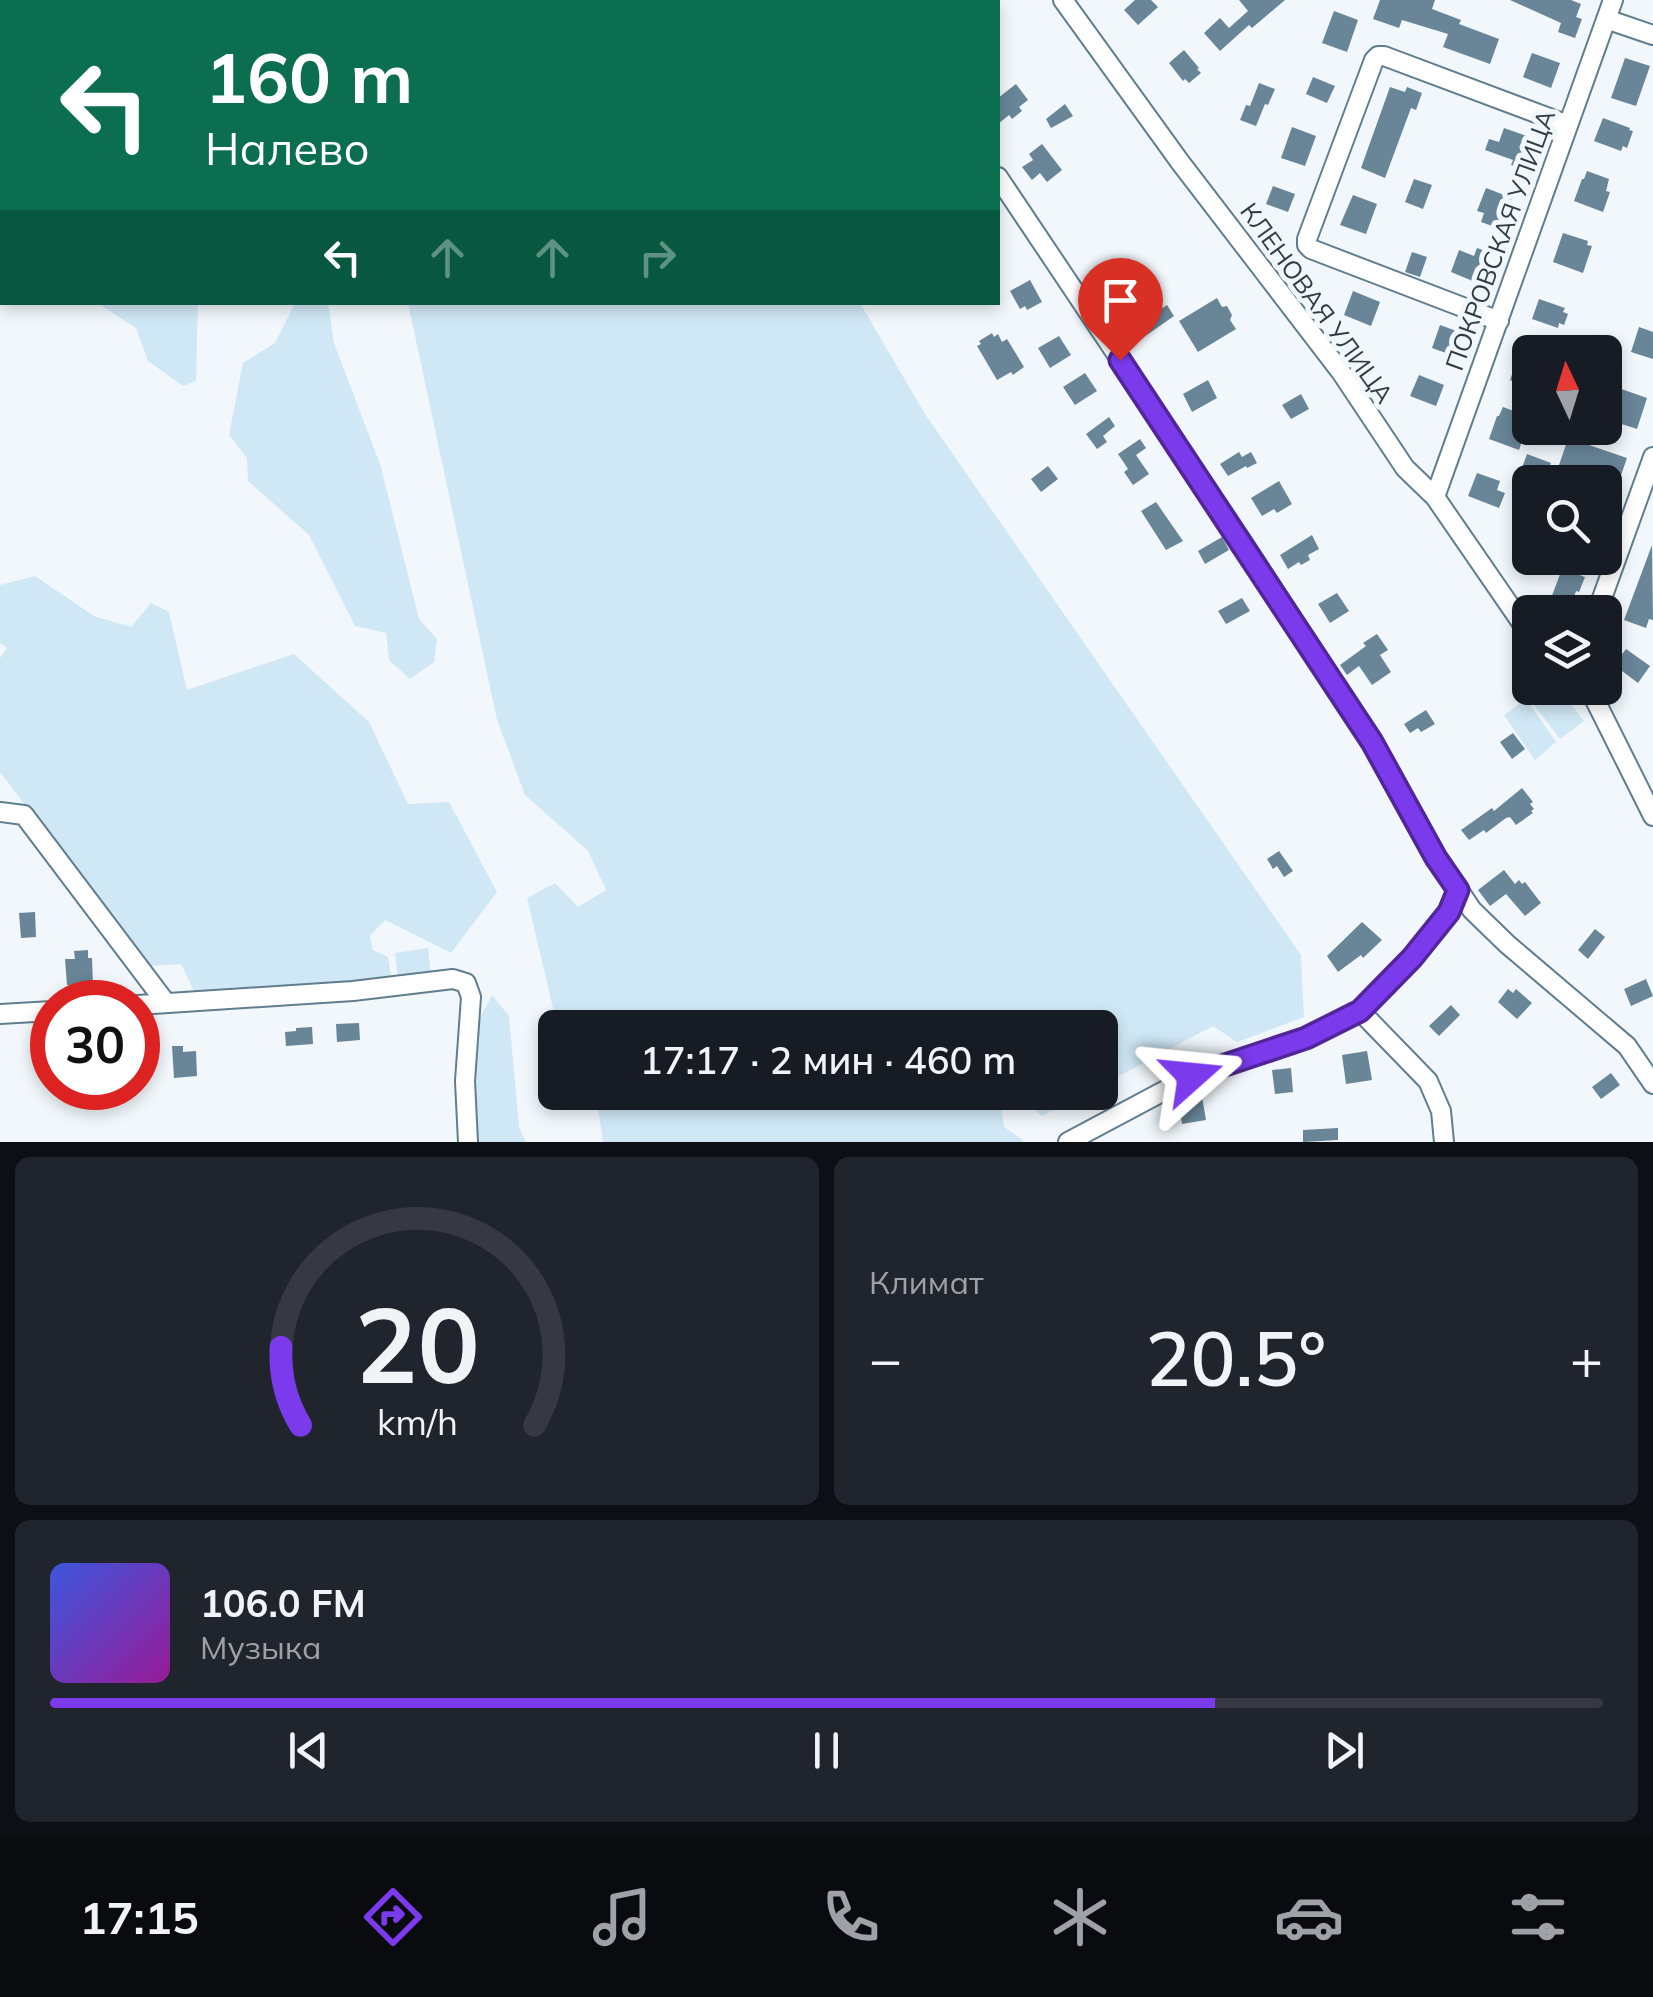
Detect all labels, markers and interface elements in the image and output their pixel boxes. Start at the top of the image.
text: 160 m [205,33,413,121]
icon: left [40,40,170,170]
street label: ПОКРОВСКАЯ УЛИЦА [1438,105,1561,374]
text: Налево [205,120,370,176]
street label: КЛЕНОВАЯ УЛИЦА [1234,196,1401,409]
icon: left [315,230,370,285]
icon: ahead [420,230,475,285]
icon: ahead [525,230,580,285]
icon: right [630,230,685,285]
pin [1078,258,1163,361]
icon: arrive [1093,273,1148,328]
north arrow [1512,335,1622,445]
map controls [1512,335,1622,705]
button: search [1512,465,1622,575]
button: layers [1512,595,1622,705]
speed limit sign: 30 [30,980,160,1110]
position arrow [1140,1024,1244,1128]
text: 17:17 · 2 мин · 460 m [640,1036,1016,1084]
text: Климат [869,1262,983,1302]
text: 20 [355,1278,479,1409]
text: 20.5° [1146,1311,1326,1405]
text: − [869,1324,902,1393]
text: + [1570,1324,1603,1393]
text: km/h [377,1399,457,1444]
text: 106.0 FM [200,1579,366,1627]
text: Музыка [200,1627,322,1667]
icon: previous [281,1723,336,1778]
icon: pause [799,1723,854,1778]
icon: next [1317,1723,1372,1778]
icon: directions [358,1882,428,1952]
icon: music [587,1882,657,1952]
icon: phone [816,1882,886,1952]
icon: climate [1045,1882,1115,1952]
icon: car [1274,1882,1344,1952]
icon: filters [1503,1882,1573,1952]
text: 17:15 [80,1889,199,1945]

